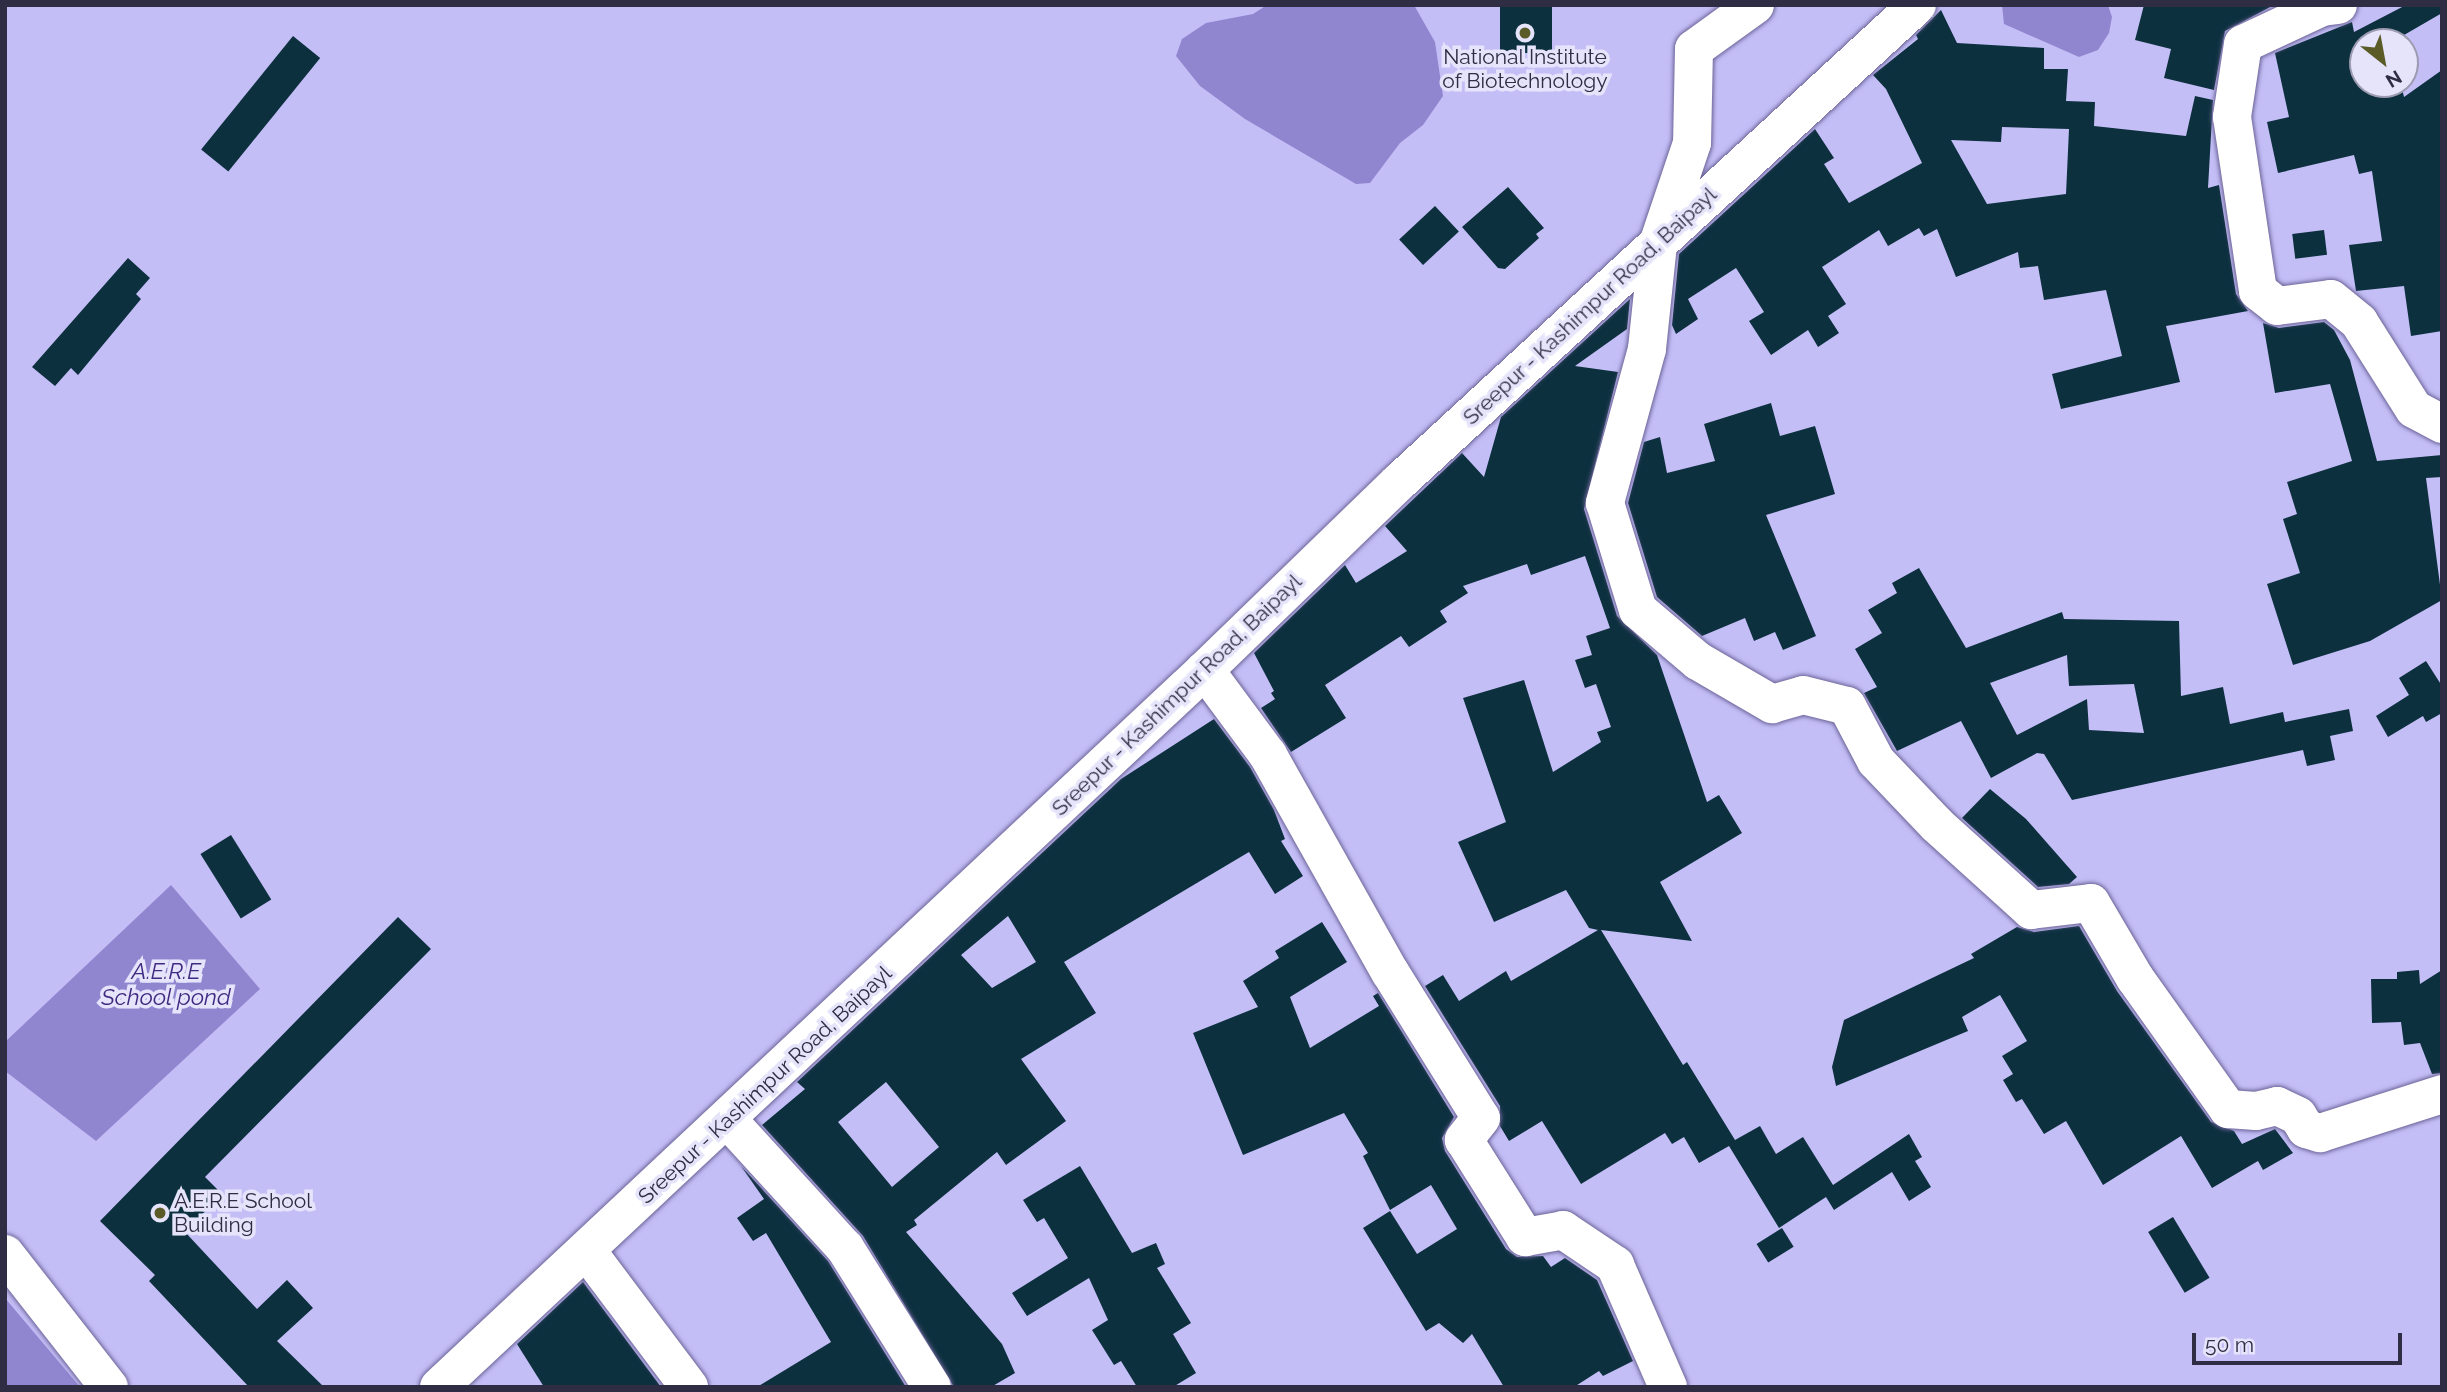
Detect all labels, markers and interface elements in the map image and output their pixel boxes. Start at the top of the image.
marker: National Institute of Biotechnology [1517,25,1533,41]
north arrow [2349,28,2419,98]
place label: National Institute of Biotechnology [1442,44,1608,94]
text: N [2382,66,2406,92]
street label: Sreepur - Kashimpur Road, Baipayl [1458,182,1722,430]
street label: Sreepur - Kashimpur Road, Baipayl [1047,569,1307,821]
water label: A.E.R.E School pond [101,957,231,1011]
street label: Sreepur - Kashimpur Road, Baipayl [633,961,897,1209]
place label: A.E.R.E School Building [174,1188,312,1238]
marker: A.E.R.E School Building [152,1205,168,1221]
scale bar [2195,1318,2405,1362]
text: 50 m [2205,1332,2254,1357]

